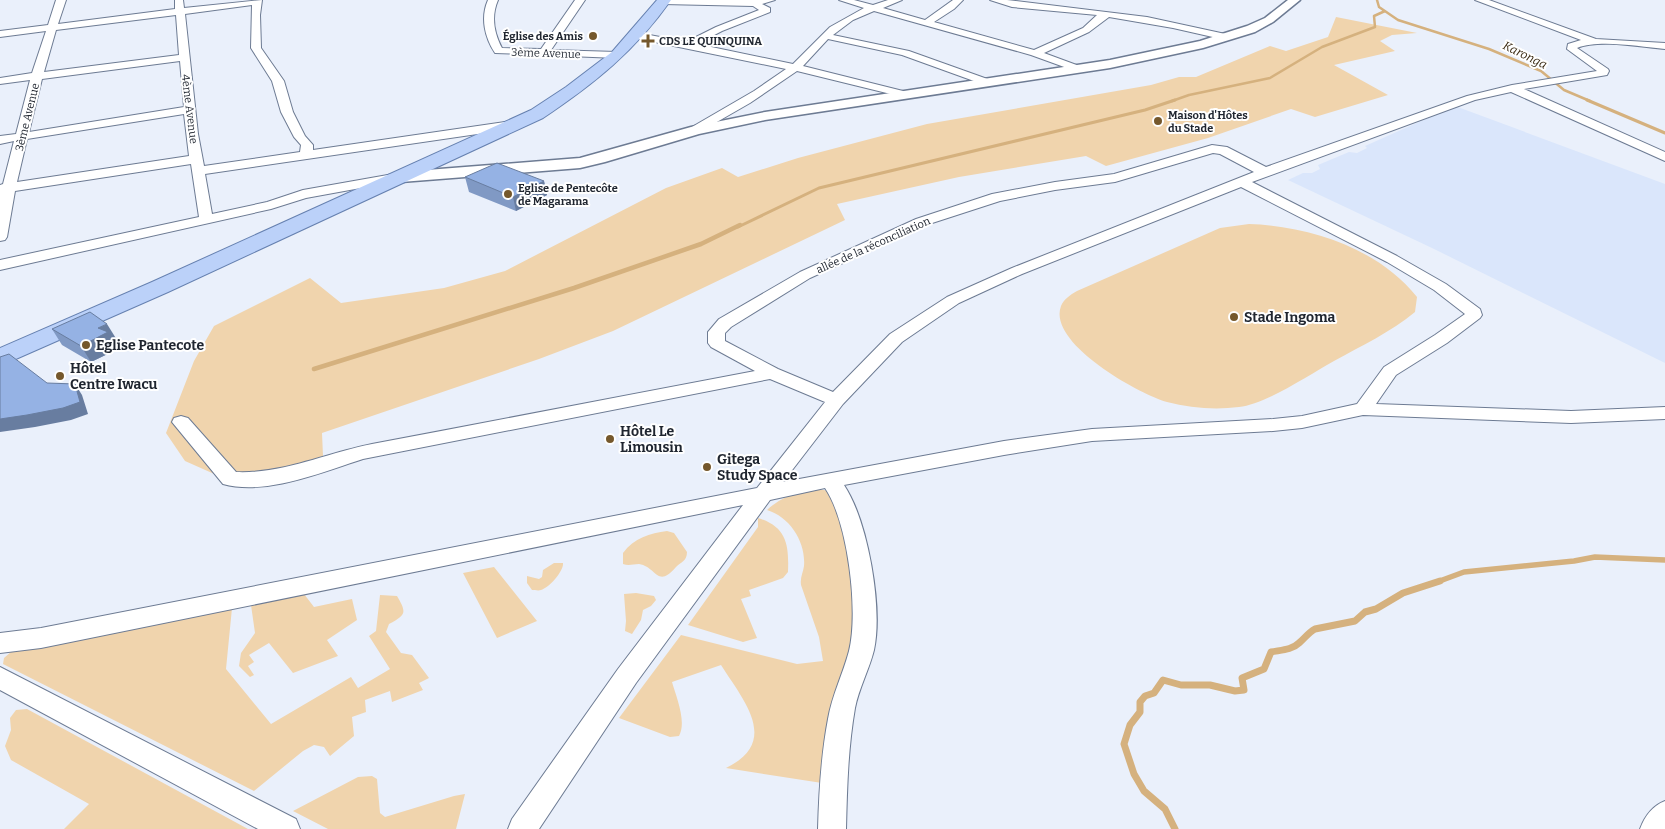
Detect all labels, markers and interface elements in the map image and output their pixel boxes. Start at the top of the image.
place label: Église des Amis [503,29,584,43]
marker: Église des Amis [587,30,599,42]
marker: CDS LE QUINQUINA [641,34,655,48]
place label: CDS LE QUINQUINA [659,35,762,48]
water label: Karonga [1501,38,1549,72]
street label: 3ème Avenue [511,46,581,61]
street label: 4ème Avenue [179,74,200,145]
street label: 3ème Avenue [13,82,42,152]
place label: Maison d'Hôtes du Stade [1168,109,1248,135]
marker: Maison d'Hôtes du Stade [1152,115,1164,127]
place label: Eglise de Pentecôte de Magarama [518,182,618,208]
marker: Eglise de Pentecôte de Magarama [502,188,514,200]
street label: allée de la réconciliation [814,214,932,277]
place label: Stade Ingoma [1244,309,1336,326]
marker: Stade Ingoma [1228,311,1240,323]
place label: Eglise Pantecote [96,337,205,354]
marker: Eglise Pantecote [80,339,92,351]
place label: Hôtel Centre Iwacu [70,360,157,393]
marker: Hôtel Centre Iwacu [54,370,66,382]
place label: Hôtel Le Limousin [620,423,683,456]
marker: Hôtel Le Limousin [604,433,616,445]
place label: Gitega Study Space [717,451,798,484]
marker: Gitega Study Space [701,461,713,473]

